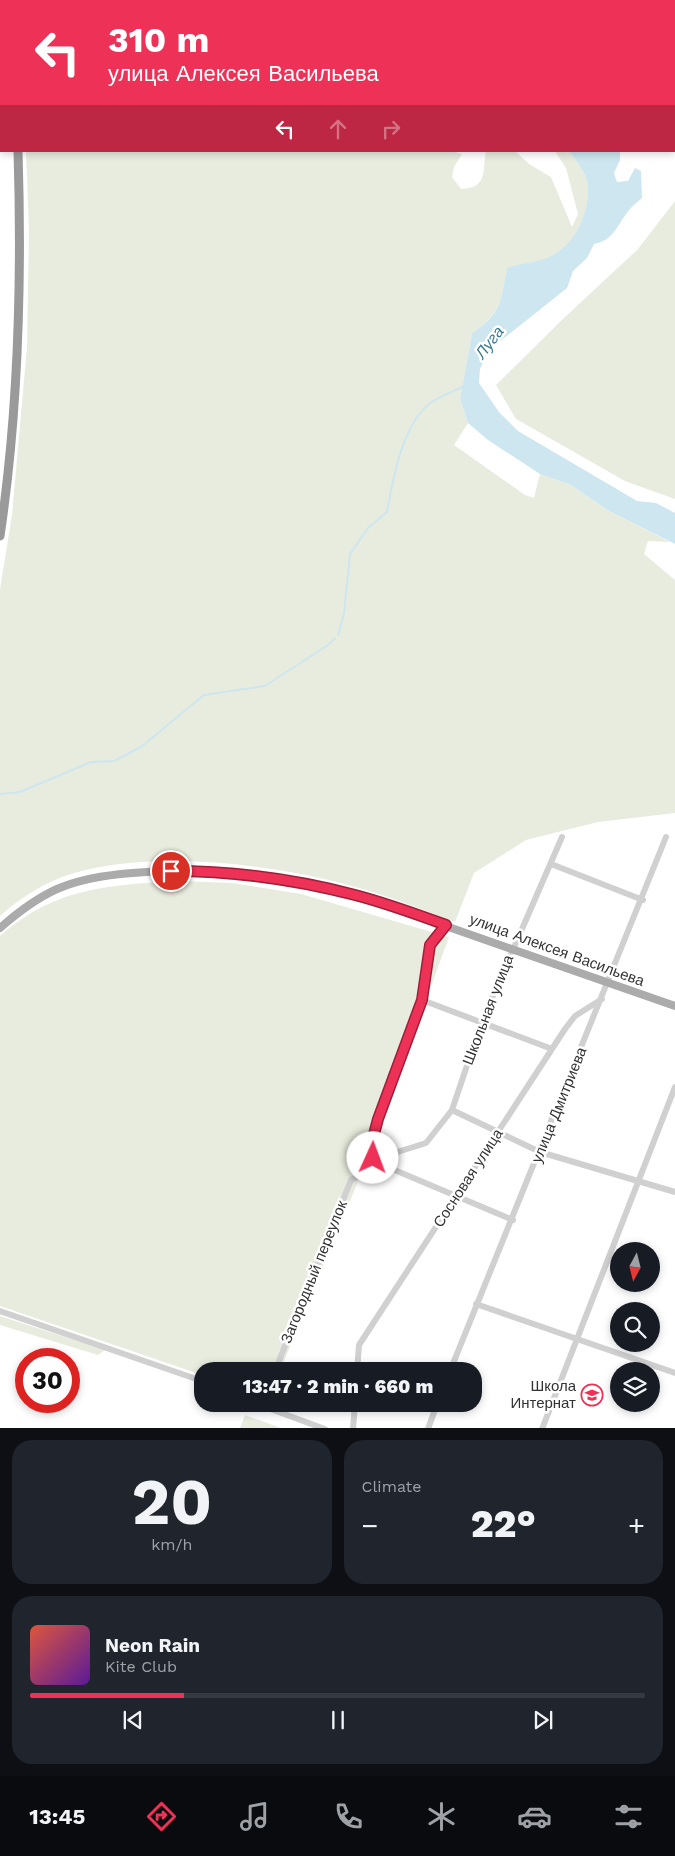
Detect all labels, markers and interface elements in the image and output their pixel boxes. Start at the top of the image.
text: 310 m [108,19,209,61]
icon: left [25,20,90,85]
text: улица Алексея Васильева [108,61,379,86]
icon: left [271,115,299,143]
icon: ahead [324,115,352,143]
icon: right [377,115,405,143]
water label: Луга [471,322,508,363]
pin [150,850,192,892]
icon: arrive [157,857,185,885]
street label: улица Алексея Васильева [467,910,647,990]
street label: Школьная улица [459,952,517,1067]
street label: улица Дмитриева [528,1044,591,1166]
street label: Сосновая улица [429,1125,507,1231]
position arrow [346,1131,398,1183]
street label: Загородный переулок [277,1198,351,1346]
north arrow [610,1242,660,1292]
map controls [610,1242,660,1412]
button: search [610,1302,660,1352]
speed limit sign: 30 [15,1348,80,1413]
button: layers [610,1362,660,1412]
text: 13:47 · 2 min · 660 m [243,1375,433,1398]
place label: Школа Интернат [510,1377,577,1412]
school or university icon: Школа Интернат [580,1383,604,1407]
text: 20 [131,1464,212,1540]
text: Climate [362,1477,422,1496]
text: 22° [471,1502,536,1546]
text: − [362,1509,378,1542]
text: + [628,1509,645,1542]
text: km/h [151,1535,192,1554]
text: Neon Rain [105,1634,200,1657]
text: Kite Club [105,1657,177,1676]
icon: previous [119,1706,147,1734]
icon: pause [324,1706,352,1734]
icon: next [529,1706,557,1734]
icon: directions [144,1799,179,1834]
icon: music [237,1799,272,1834]
icon: phone [331,1799,366,1834]
icon: climate [424,1799,459,1834]
icon: car [517,1799,552,1834]
icon: filters [611,1799,646,1834]
text: 13:45 [29,1804,85,1829]

